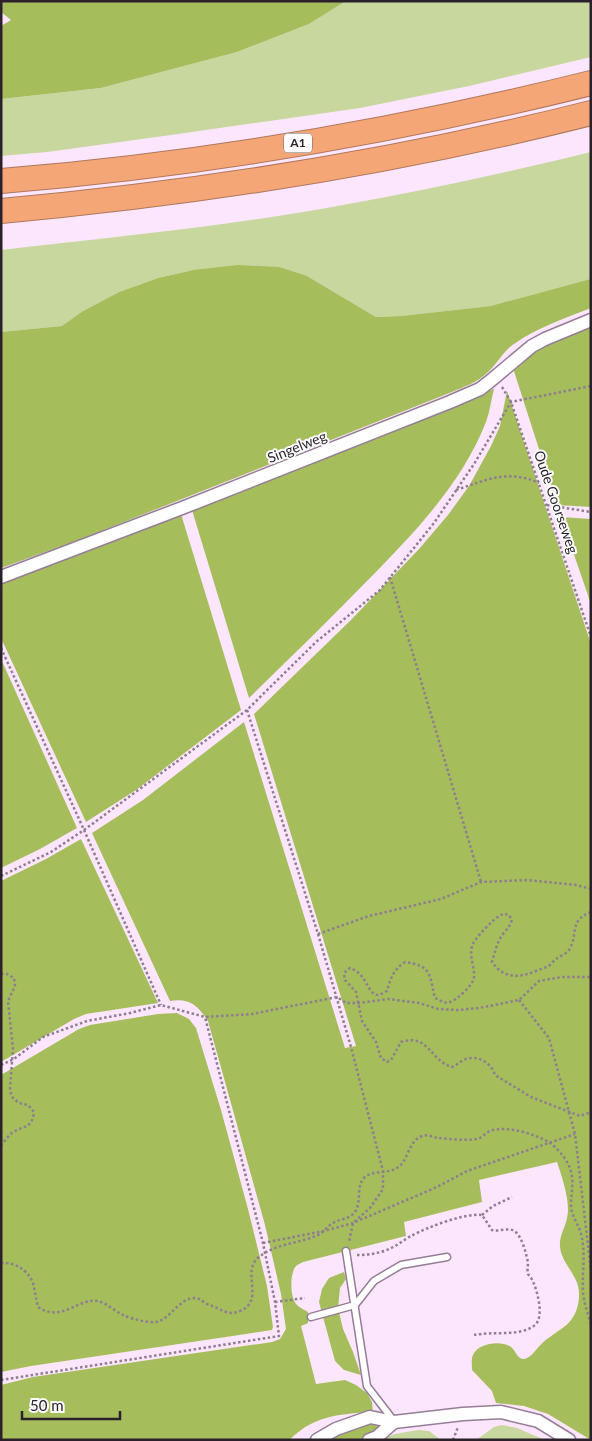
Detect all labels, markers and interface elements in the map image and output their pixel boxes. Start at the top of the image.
road number: A1 [284,134,312,152]
street label: Singelweg [265,427,329,466]
street label: Oude Goorseweg [531,448,582,556]
scale bar [22,1388,120,1420]
text: 50 m [30,1396,64,1414]

